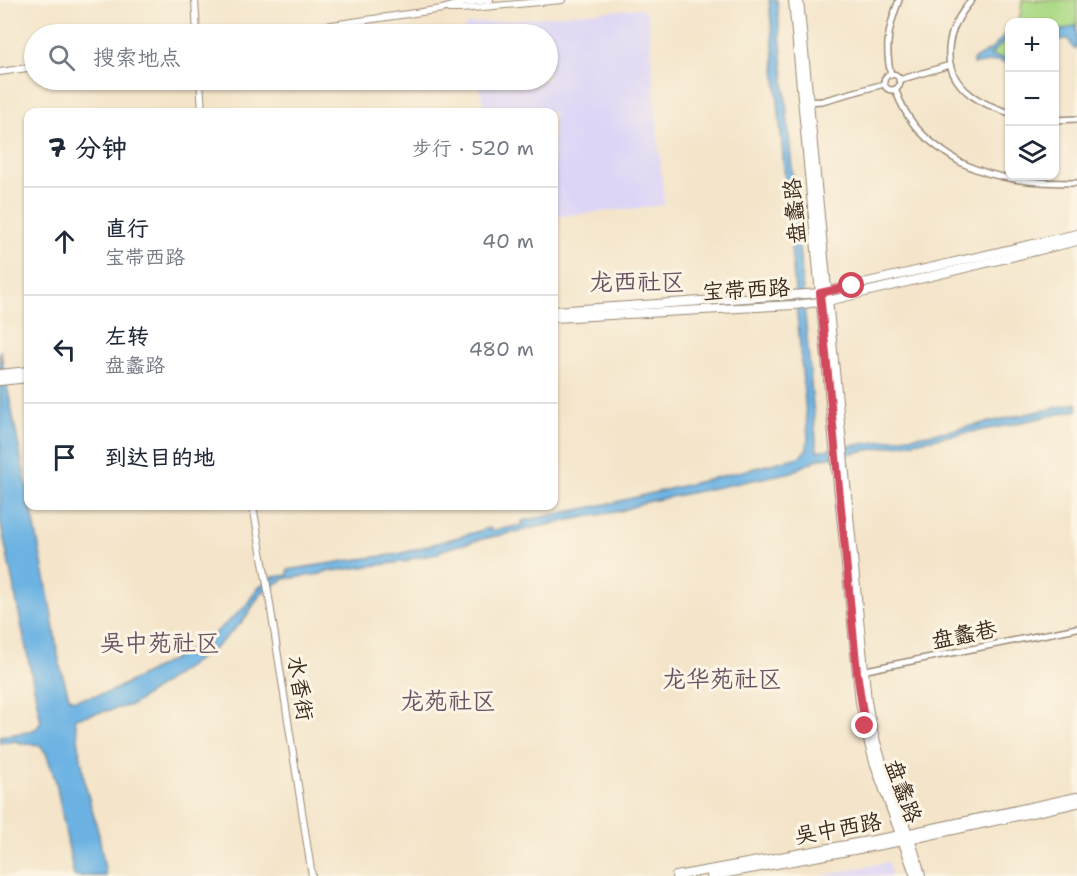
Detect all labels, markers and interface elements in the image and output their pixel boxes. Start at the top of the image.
map controls [1005,18,1059,180]
button: + [1005,18,1059,72]
search box [24,24,558,90]
icon: search [45,41,78,74]
text: 搜索地点 [93,43,181,72]
button: − [1005,72,1059,126]
button: layers [1005,126,1059,180]
text: 7 分钟 [48,130,127,165]
text: 步行 · 520 m [412,135,534,161]
street label: 盘蠡路 [777,177,812,245]
text: 直行 [105,214,149,243]
icon: ahead [48,225,81,258]
text: 40 m [482,228,534,254]
text: 宝带西路 [105,244,185,270]
district label: 龙西社区 [589,266,685,298]
route start [838,272,864,298]
street label: 宝带西路 [701,273,791,306]
text: 左转 [105,322,149,351]
icon: left [48,333,81,366]
text: 480 m [469,336,534,362]
text: 盘蠡路 [105,352,165,378]
icon: arrive [48,441,81,474]
text: 到达目的地 [105,443,215,472]
street label: 盘蠡巷 [929,614,999,655]
district label: 吴中苑社区 [100,627,220,659]
street label: 水香街 [281,653,320,723]
district label: 龙华苑社区 [662,663,782,695]
district label: 龙苑社区 [400,685,496,717]
route end [851,712,877,738]
street label: 盘蠡路 [879,755,928,827]
street label: 吴中西路 [792,807,884,850]

